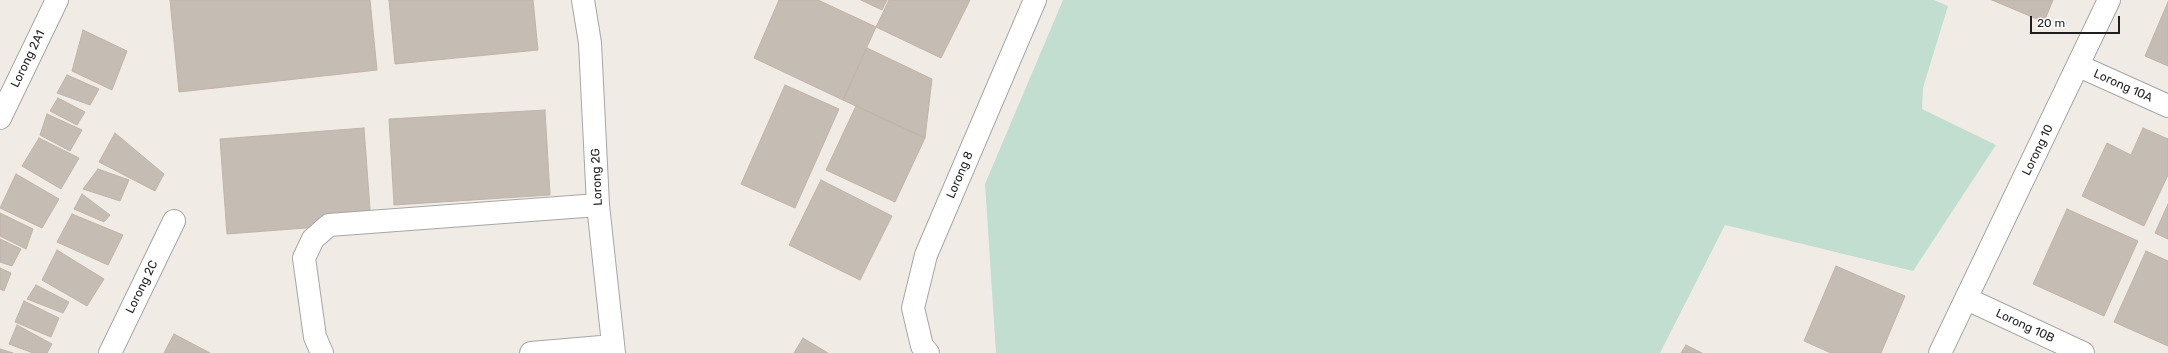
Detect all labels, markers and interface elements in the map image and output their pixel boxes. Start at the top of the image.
scale bar [2032,8,2122,34]
text: 20 m [2037,16,2065,30]
street label: Lorong 2A1 [8,28,48,90]
street label: Lorong 10A [2091,67,2155,105]
street label: Lorong 10 [2019,122,2057,178]
street label: Lorong 2G [588,148,606,206]
street label: Lorong 8 [944,149,976,201]
street label: Lorong 2C [123,258,161,316]
street label: Lorong 10B [1993,306,2057,346]

